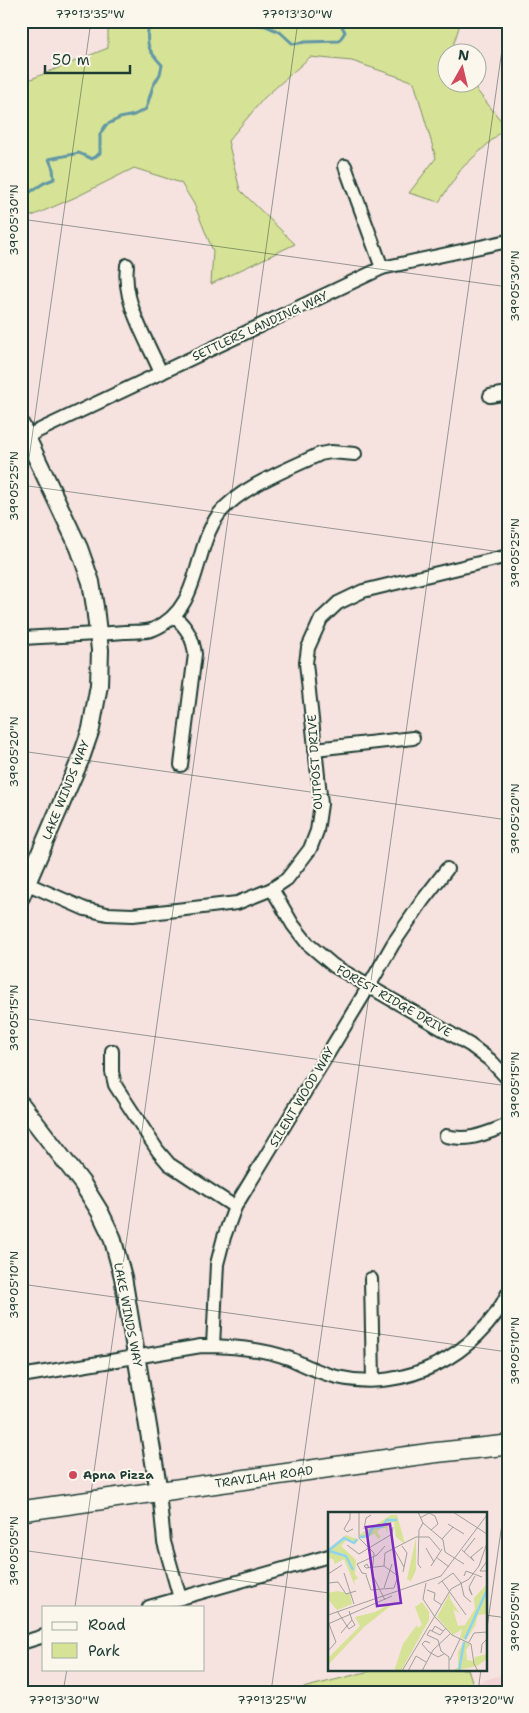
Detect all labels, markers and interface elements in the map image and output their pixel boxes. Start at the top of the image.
text: 77°13'35"W [55,6,125,22]
text: 77°13'30"W [262,6,332,22]
scale bar [45,42,130,74]
north arrow [436,42,486,92]
text: N [457,45,471,65]
text: 50 m [52,50,90,70]
text: 39°05'30"N [6,184,22,256]
text: 39°05'30"N [507,250,523,322]
street label: SETTLERS LANDING WAY [189,287,331,365]
text: 39°05'25"N [6,451,22,521]
text: 39°05'25"N [507,518,523,588]
street label: OUTPOST DRIVE [304,714,326,810]
text: 39°05'20"N [6,716,22,788]
street label: LAKE WINDS WAY [39,737,94,842]
text: 39°05'20"N [507,783,523,855]
street label: FOREST RIDGE DRIVE [333,961,455,1041]
text: 39°05'15"N [6,985,22,1051]
street label: SILENT WOOD WAY [266,1043,339,1150]
text: 39°05'15"N [507,1052,523,1118]
text: 39°05'10"N [6,1251,22,1319]
street label: LAKE WINDS WAY [110,1261,146,1369]
text: 39°05'10"N [507,1317,523,1385]
street label: TRAVILAH ROAD [214,1462,314,1492]
place label: Apna Pizza [83,1467,154,1483]
marker: Apna Pizza [67,1469,79,1481]
inset map [328,1512,486,1670]
text: 39°05'05"N [6,1516,22,1586]
text: 39°05'05"N [507,1582,523,1652]
legend [42,1606,205,1670]
text: Road [88,1615,126,1635]
text: Park [88,1641,120,1661]
text: 77°13'30"W [29,1692,99,1708]
text: 77°13'25"W [237,1692,307,1708]
text: 77°13'20"W [444,1692,514,1708]

